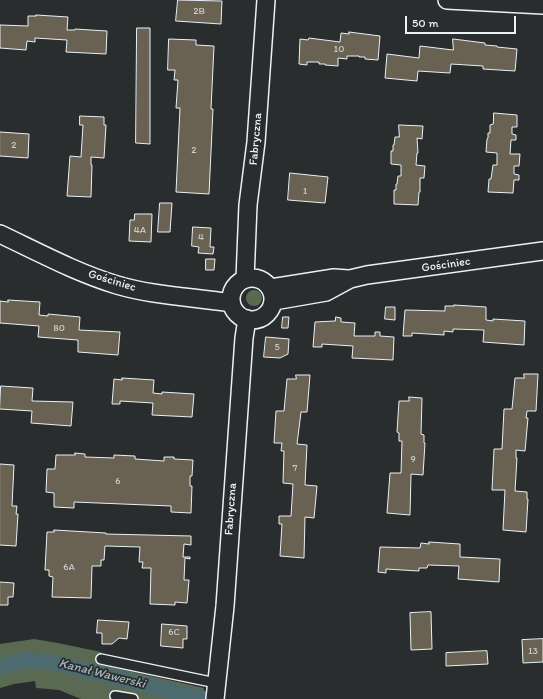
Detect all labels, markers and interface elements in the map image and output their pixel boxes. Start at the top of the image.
house number: 2B [193,5,205,17]
scale bar [407,8,518,34]
text: 50 m [412,16,438,30]
house number: 10 [334,43,344,55]
street label: Fabryczna [247,112,265,166]
house number: 2 [11,139,17,151]
house number: 2 [191,144,197,156]
house number: 1 [303,185,307,197]
house number: 4A [134,224,146,236]
house number: 4 [198,231,204,243]
street label: Gościniec [421,254,471,276]
street label: Gościniec [86,267,138,295]
house number: 80 [53,322,65,334]
house number: 5 [274,341,280,353]
house number: 9 [410,453,416,465]
house number: 7 [293,462,297,474]
house number: 6 [115,475,121,487]
street label: Fabryczna [222,482,240,536]
house number: 6A [63,561,75,573]
house number: 6C [168,626,180,638]
house number: 13 [528,645,538,657]
water label: Kanał Wawerski [57,656,147,692]

